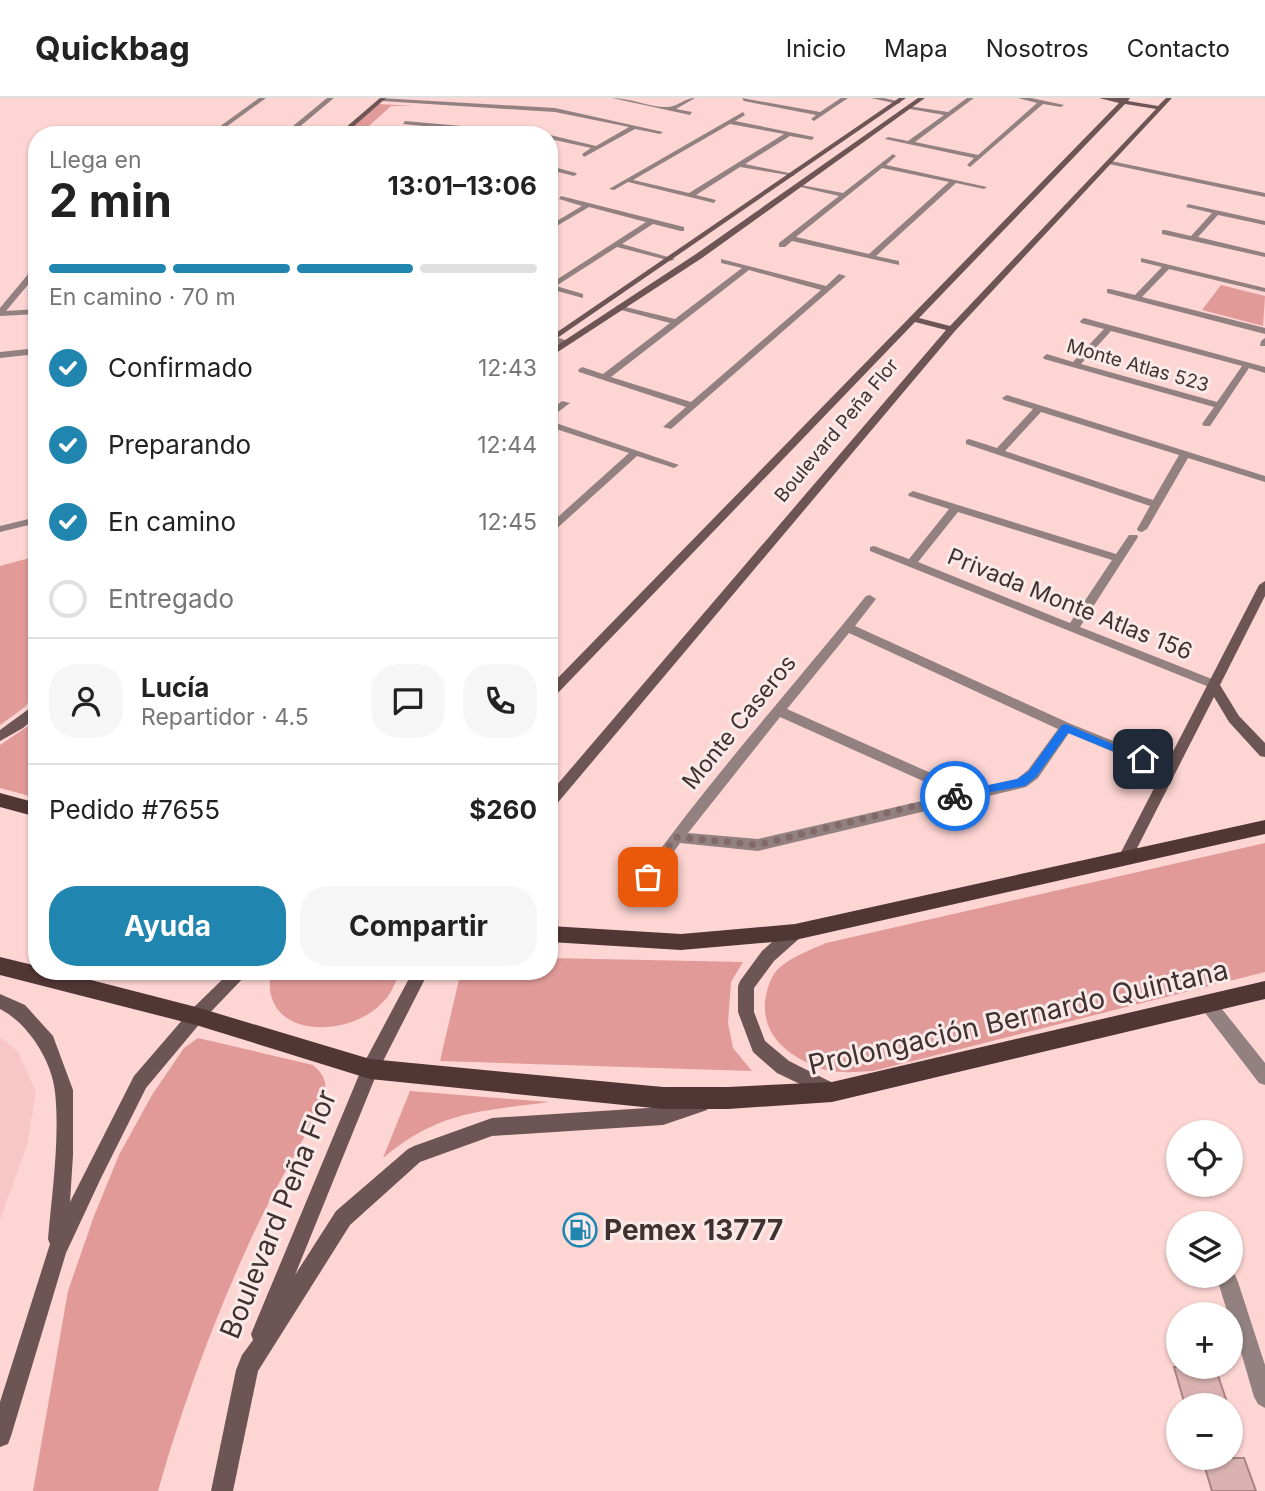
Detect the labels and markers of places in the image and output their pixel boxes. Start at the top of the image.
pin [1113,729,1173,789]
pin [618,847,678,907]
fuel station icon: Pemex 13777 [561,1211,599,1249]
place label: Pemex 13777 [604,1213,783,1247]

